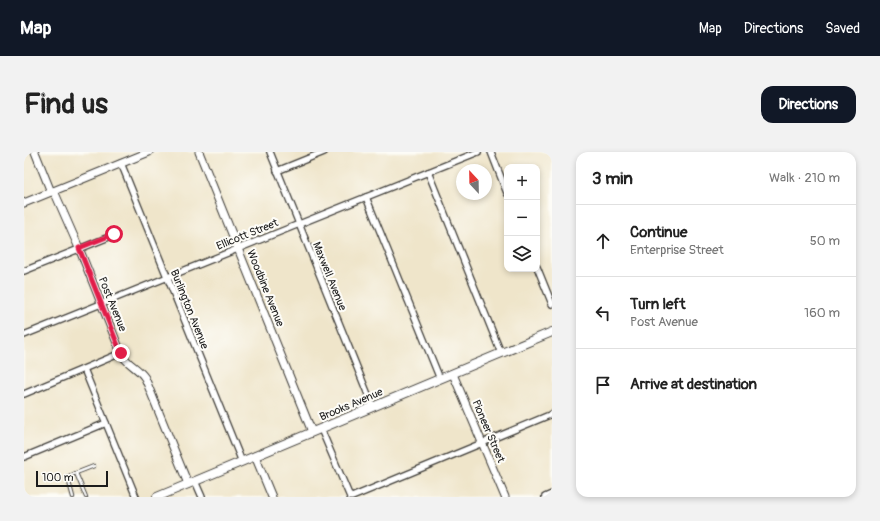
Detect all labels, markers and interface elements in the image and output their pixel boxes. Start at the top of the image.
text: Map [20,16,51,40]
text: Map [699,20,722,37]
text: Directions [744,20,803,37]
text: Saved [825,20,860,37]
button: Directions [761,86,856,123]
text: Find us [24,87,108,122]
north arrow [456,164,492,200]
map controls [504,164,540,272]
button: + [504,164,540,200]
text: 3 min [592,168,633,189]
text: Walk · 210 m [769,170,840,186]
button: − [504,200,540,236]
street label: Ellicott Street [214,216,281,253]
text: Continue [630,223,688,242]
route start [105,225,123,243]
icon: ahead [592,230,614,252]
text: 50 m [810,233,840,249]
button: layers [504,236,540,272]
street label: Maxwell Avenue [310,240,349,313]
text: Enterprise Street [630,242,724,258]
street label: Woodbine Avenue [244,248,287,329]
street label: Burlington Avenue [168,268,212,351]
street label: Post Avenue [96,275,130,334]
text: Turn left [630,295,686,314]
icon: left [592,302,614,324]
text: 160 m [804,305,840,321]
text: Post Avenue [630,314,698,330]
route end [112,344,130,362]
icon: arrive [592,374,614,396]
text: Arrive at destination [630,375,757,394]
street label: Brooks Avenue [318,385,385,424]
street label: Pioneer Street [469,398,508,465]
scale bar [36,469,108,488]
text: 100 m [42,471,73,484]

